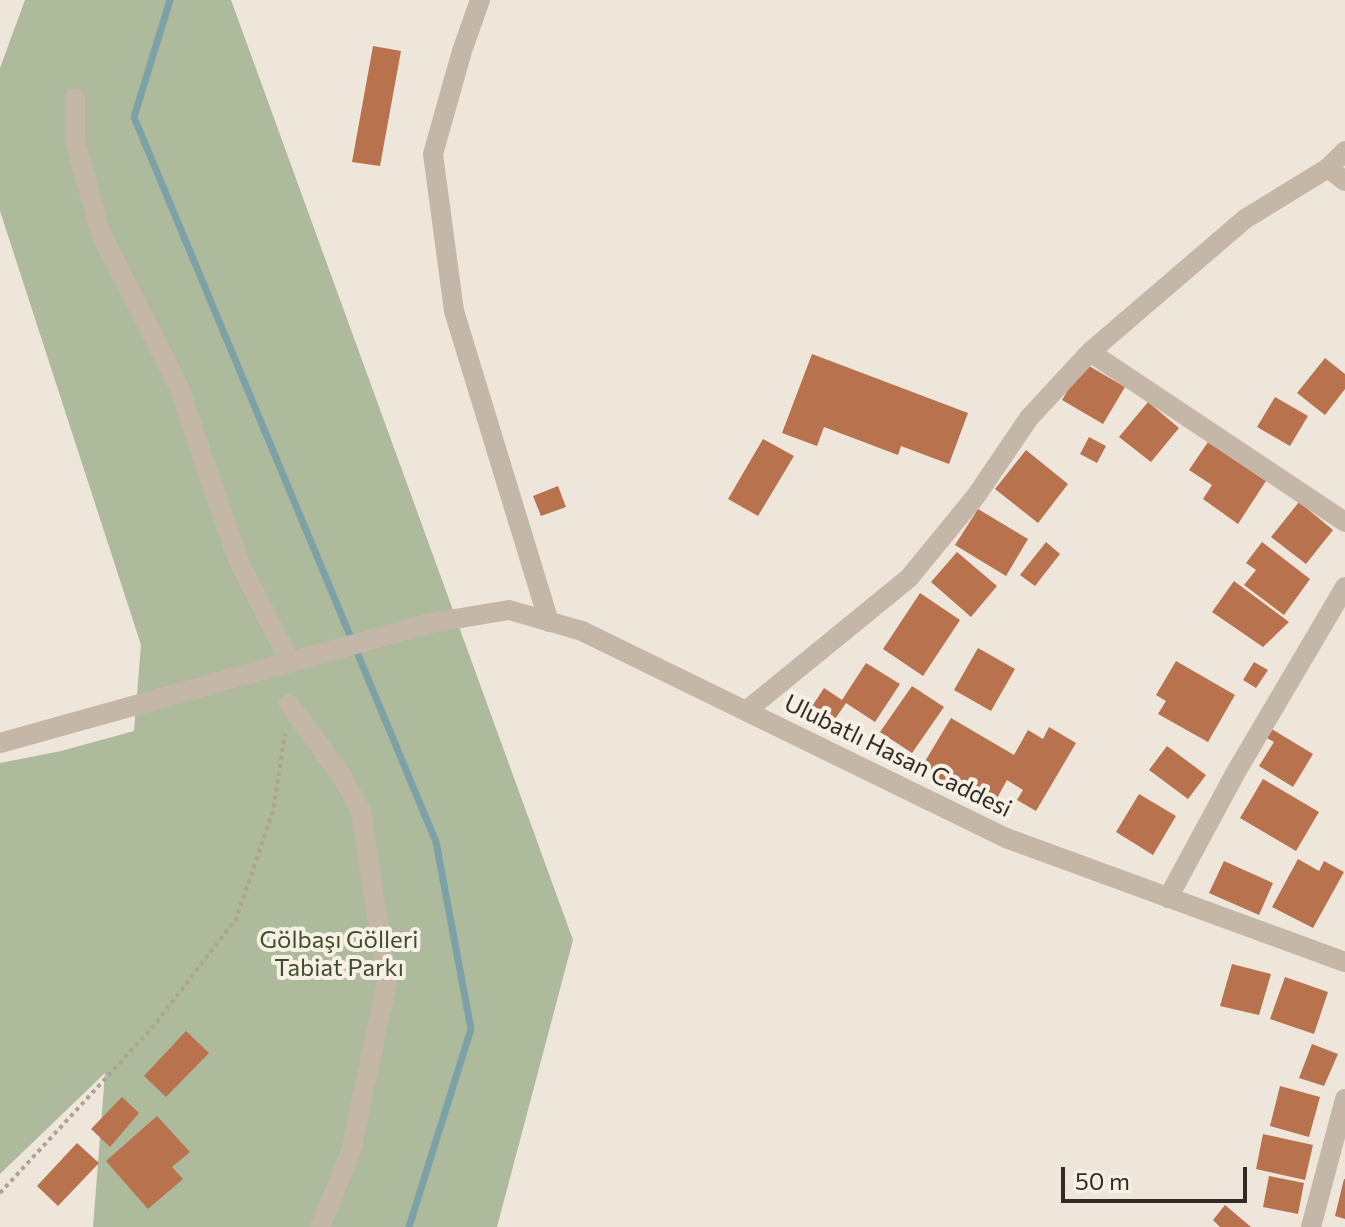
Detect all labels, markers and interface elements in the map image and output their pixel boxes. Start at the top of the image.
street label: Ulubatlı Hasan Caddesi [780,688,1016,824]
park label: Gölbaşı Gölleri Tabiat Parkı [260,926,418,982]
scale bar [1065,1151,1251,1201]
text: 50 m [1075,1166,1130,1195]

